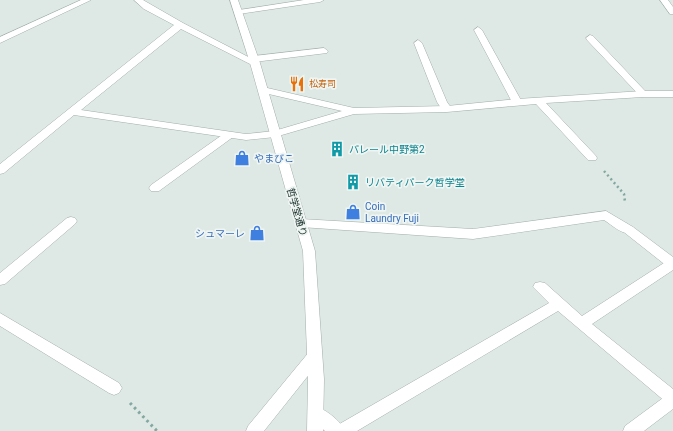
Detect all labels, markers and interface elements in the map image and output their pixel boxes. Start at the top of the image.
restaurant icon: 松寿司 [288,75,306,93]
place label: 松寿司 [309,79,336,89]
building icon: パレール中野第2 [328,140,346,158]
place label: パレール中野第2 [349,144,425,155]
shop icon: やまびこ [233,149,251,167]
place label: やまびこ [254,153,294,164]
building icon: リバティパーク哲学堂 [344,173,362,191]
place label: リバティパーク哲学堂 [365,177,464,188]
street label: 哲学堂通り [285,186,309,238]
place label: Coin Laundry Fuji [365,201,419,224]
shop icon: Coin Laundry Fuji [344,203,362,221]
shop icon: シュマーレ [248,224,266,242]
place label: シュマーレ [195,228,245,239]

